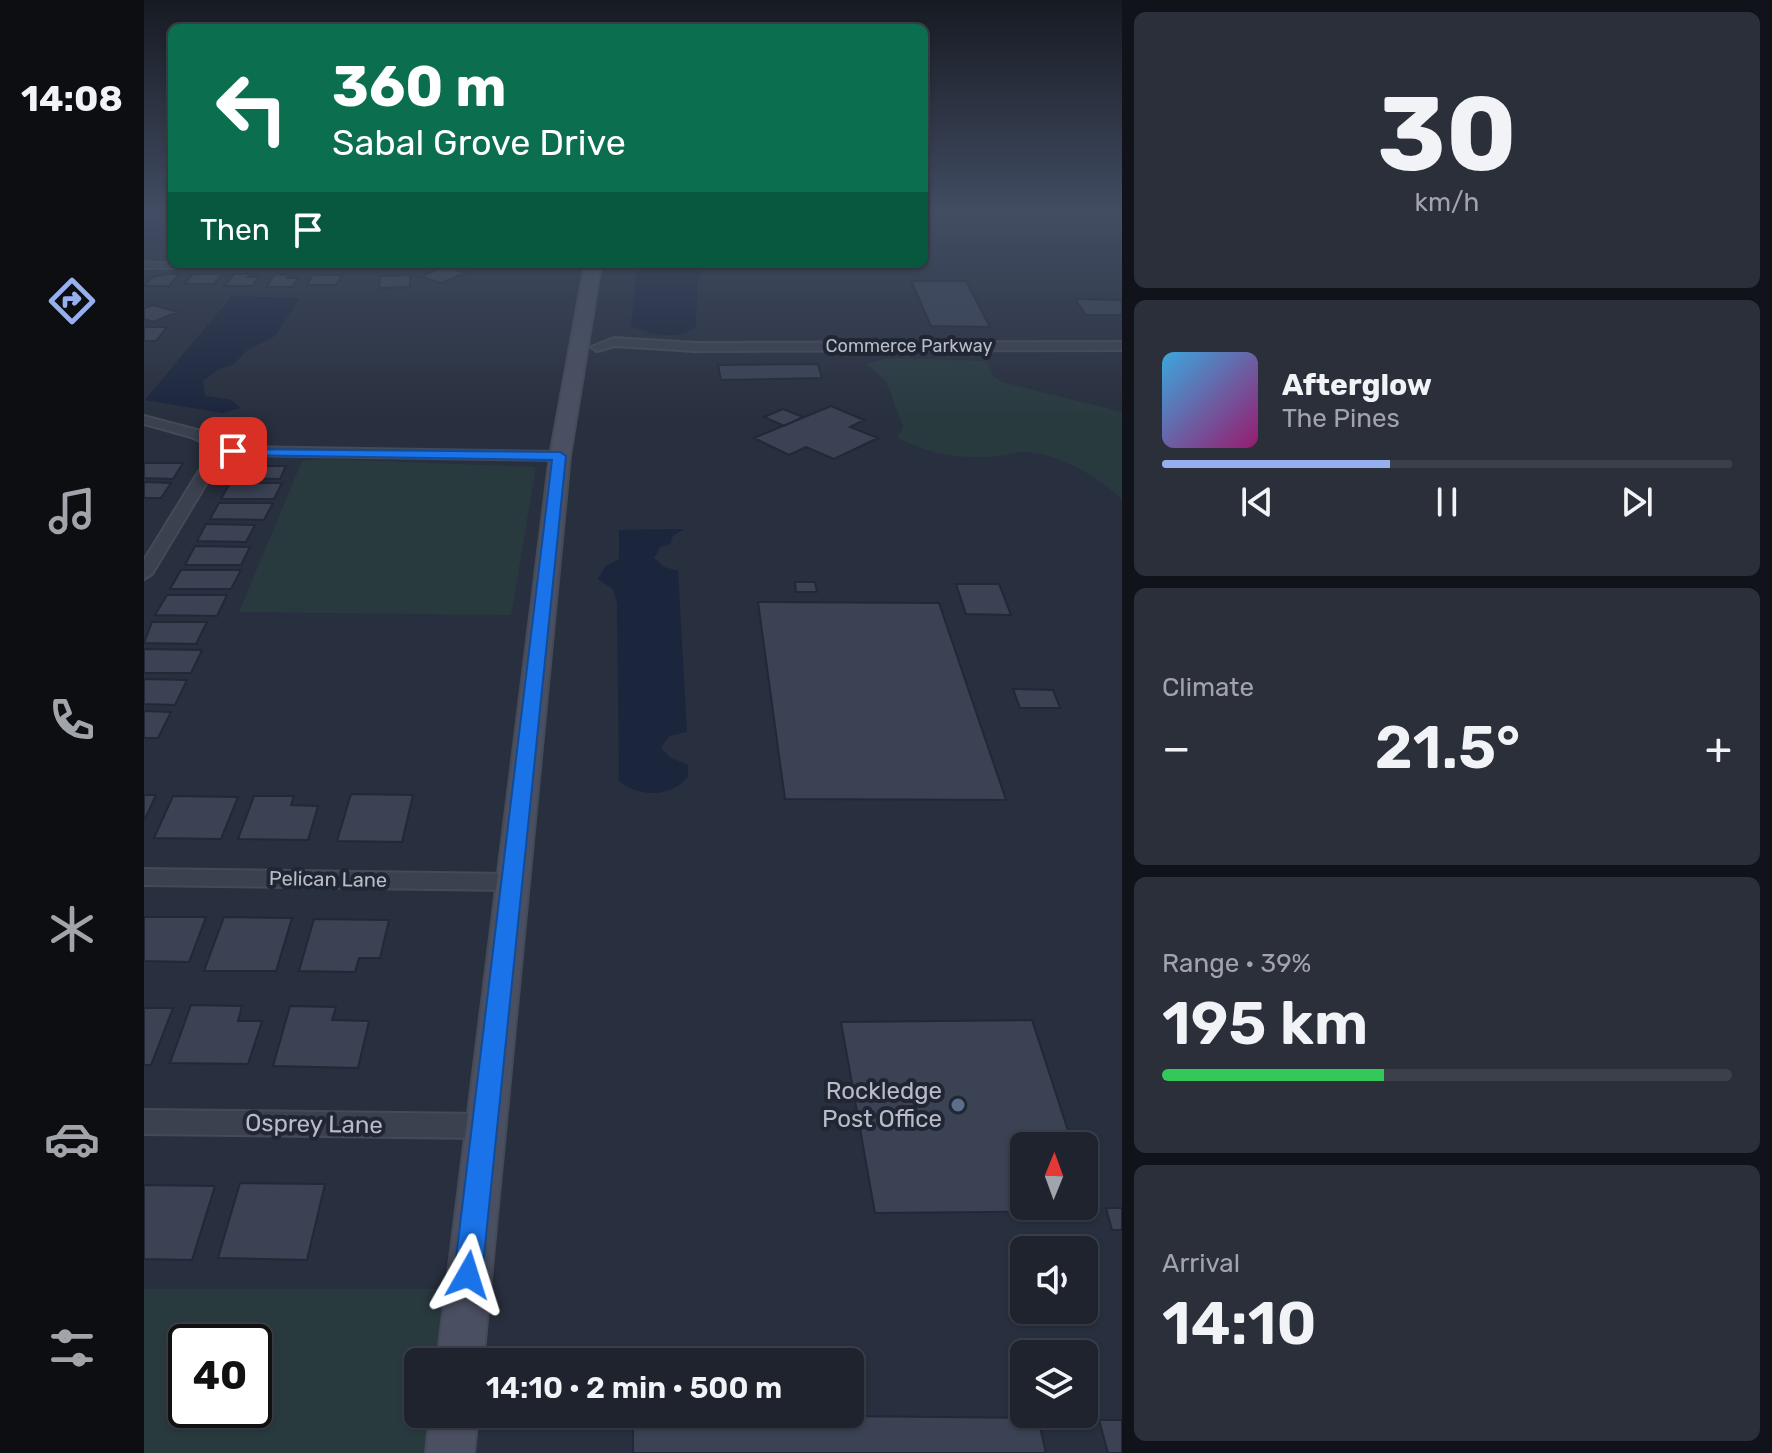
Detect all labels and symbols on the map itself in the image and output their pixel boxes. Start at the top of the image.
street label: Commerce Parkway [826,335,992,357]
pin [199,417,267,485]
street label: Pelican Lane [269,866,387,892]
place label: Rockledge Post Office [822,1077,942,1133]
marker: Rockledge Post Office [949,1096,967,1114]
street label: Osprey Lane [245,1109,383,1139]
north arrow [1010,1132,1098,1220]
position arrow [426,1233,510,1317]
speed limit sign: 40 [168,1324,272,1428]

